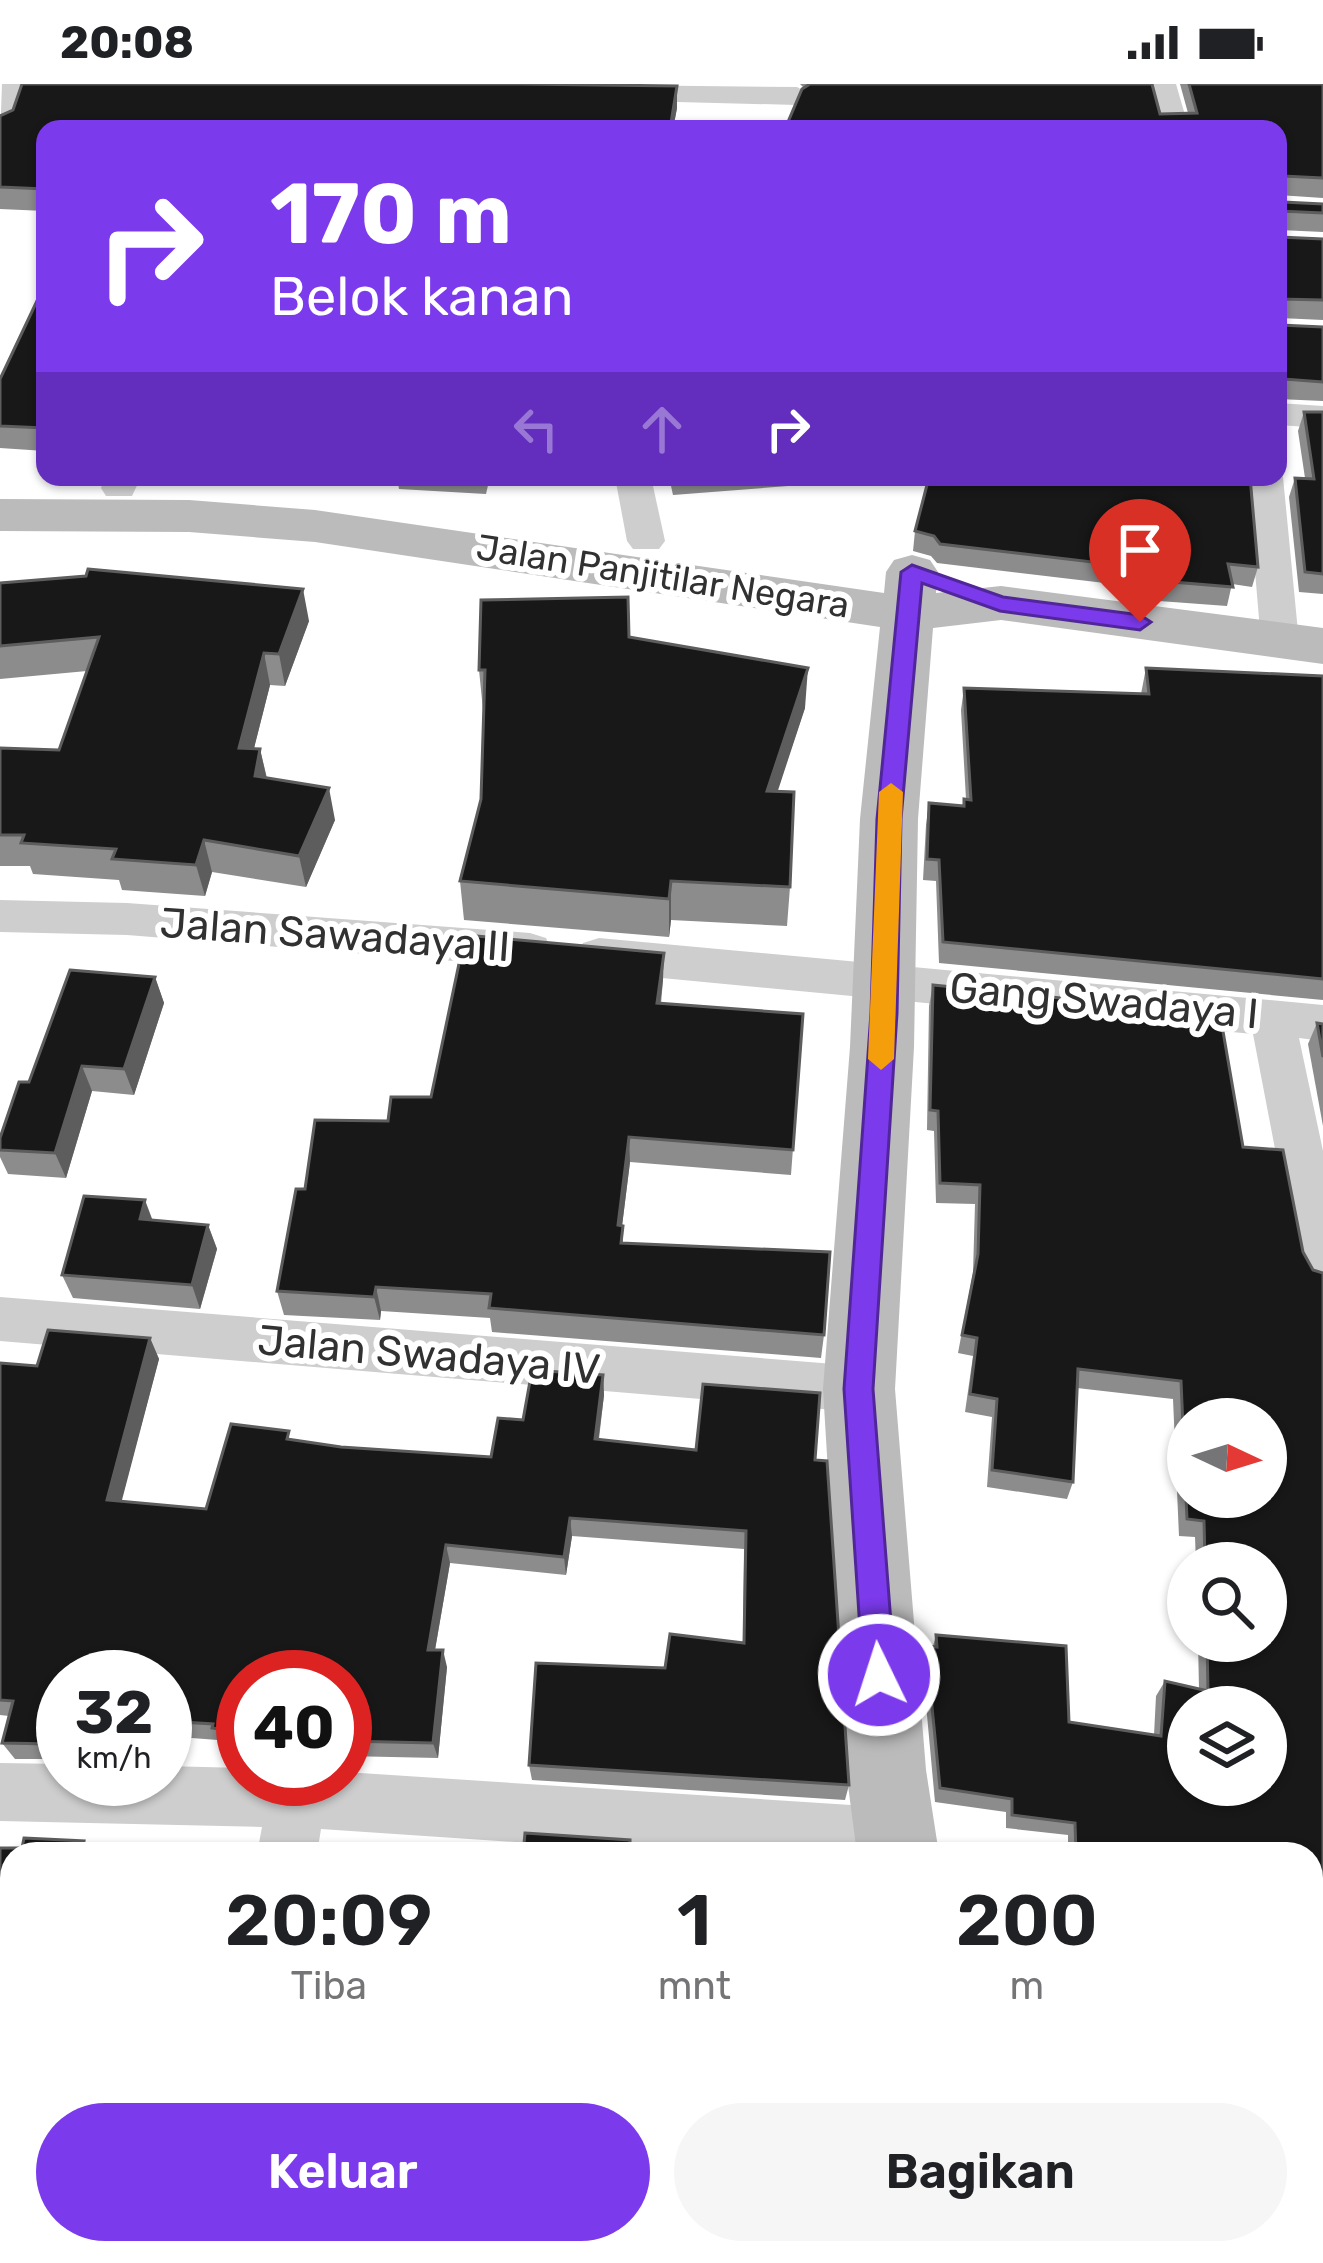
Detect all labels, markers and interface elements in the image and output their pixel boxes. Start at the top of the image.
text: 20:08 [60,16,194,69]
text: 170 m [270,164,512,264]
icon: right [72,168,228,324]
text: Belok kanan [270,265,573,329]
icon: left [503,396,569,462]
icon: ahead [629,396,695,462]
icon: right [755,396,821,462]
pin [1089,499,1191,622]
icon: arrive [1107,517,1173,583]
street label: Jalan Panjitilar Negara [473,525,853,627]
street label: Jalan Sawadaya II [158,898,512,972]
street label: Gang Swadaya I [947,963,1261,1039]
street label: Jalan Swadaya IV [256,1315,602,1395]
north arrow [1167,1398,1287,1518]
map controls [1167,1398,1287,1806]
button: search [1167,1542,1287,1662]
position arrow [816,1612,942,1738]
speed limit sign: 40 [216,1650,372,1806]
text: 32 [75,1677,153,1748]
button: layers [1167,1686,1287,1806]
text: km/h [77,1740,151,1776]
text: 20:09 [225,1878,433,1963]
text: 1 [677,1878,712,1963]
text: 200 [956,1878,1098,1963]
text: Tiba [291,1963,367,2009]
text: mnt [658,1963,731,2009]
text: m [1010,1963,1044,2009]
button: Keluar [36,2103,650,2241]
button: Bagikan [674,2103,1287,2241]

